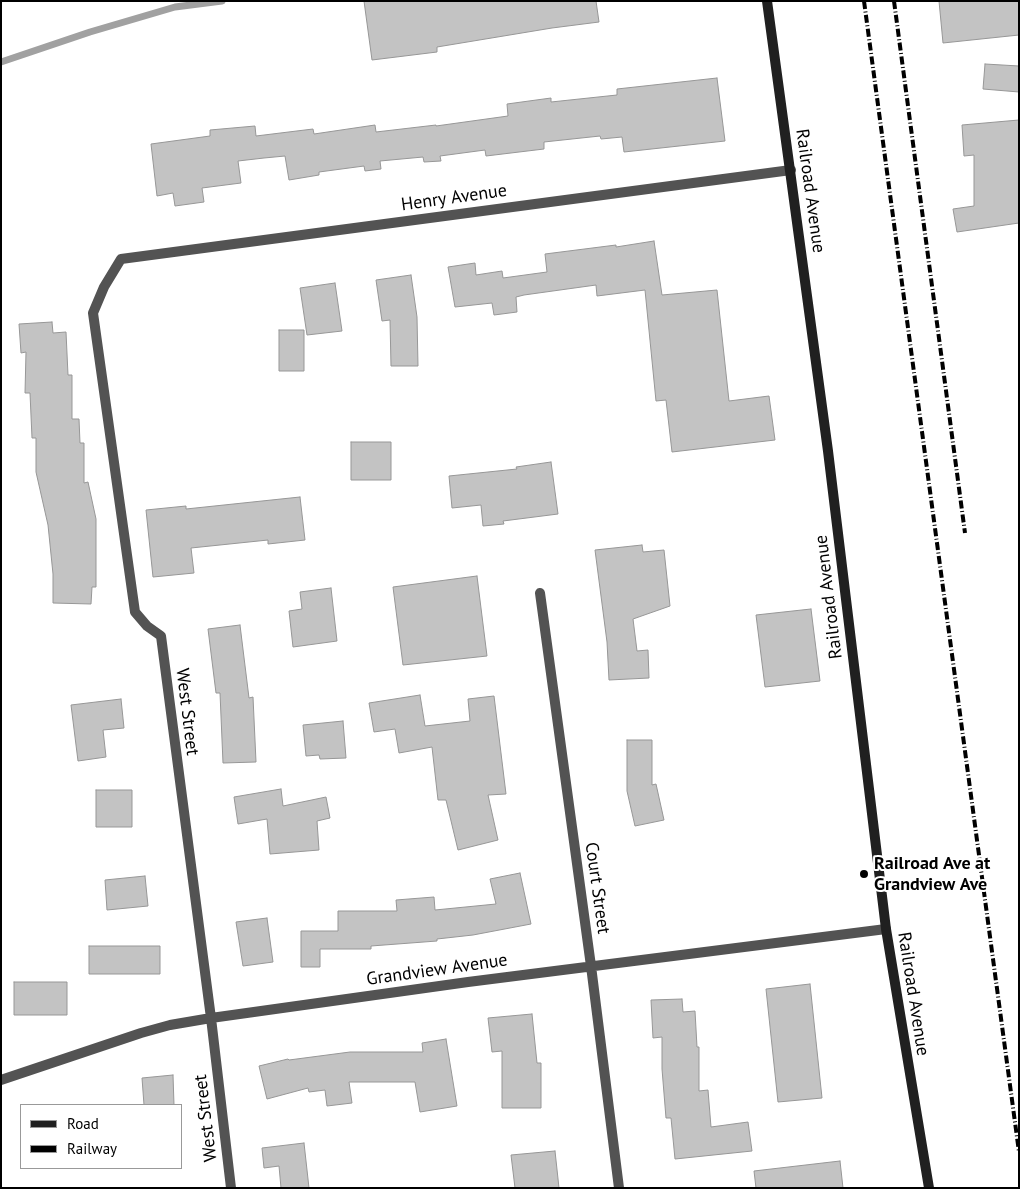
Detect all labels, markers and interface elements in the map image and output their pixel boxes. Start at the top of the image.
street label: Railroad Avenue [791,128,829,254]
street label: Henry Avenue [400,180,508,216]
street label: Railroad Avenue [811,534,847,660]
street label: West Street [171,667,203,757]
street label: Court Street [580,841,614,935]
place label: Railroad Ave at Grandview Ave [874,853,990,896]
marker: Railroad Ave at Grandview Ave [858,868,870,880]
street label: Railroad Avenue [893,931,933,1057]
street label: Grandview Avenue [365,949,509,991]
street label: West Street [190,1073,222,1163]
legend [20,1104,182,1169]
text: Road [67,1114,99,1133]
text: Railway [67,1139,117,1158]

